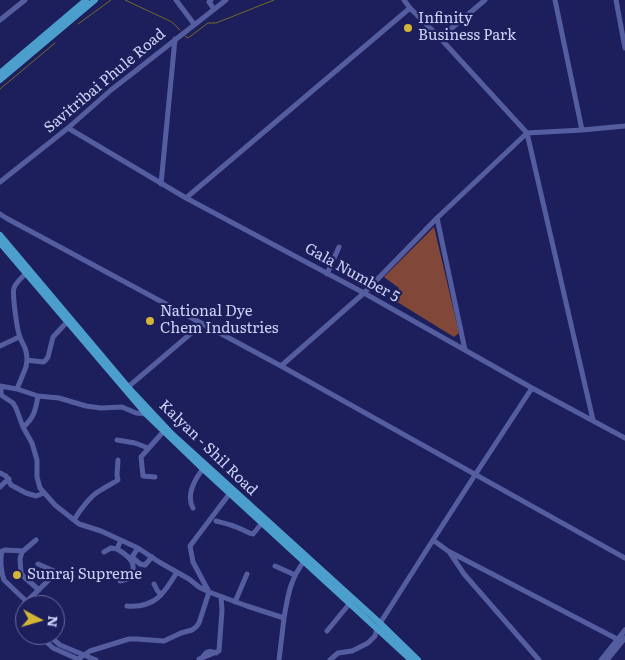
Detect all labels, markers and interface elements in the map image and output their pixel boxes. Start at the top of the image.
place label: Infinity Business Park [418,10,516,45]
marker: Infinity Business Park [402,22,414,34]
street label: Savitribai Phule Road [41,25,169,137]
street label: Gala Number 5 [302,240,402,306]
place label: National Dye Chem Industries [160,303,279,338]
marker: National Dye Chem Industries [144,315,156,327]
street label: Kalyan - Shil Road [155,397,261,499]
place label: Sunraj Supreme [27,566,142,584]
marker: Sunraj Supreme [11,569,23,581]
north arrow [15,595,65,645]
text: N [43,615,64,628]

